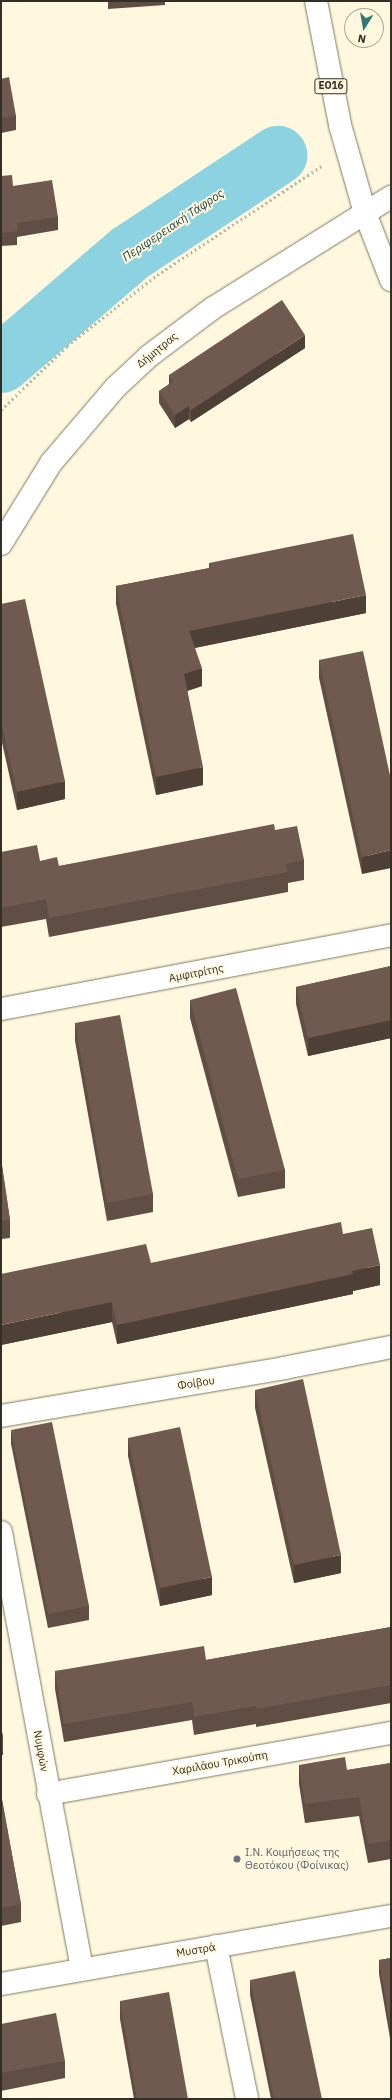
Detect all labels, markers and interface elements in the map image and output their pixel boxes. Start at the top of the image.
north arrow [344,8,384,48]
text: N [357,31,367,46]
road number: ΕΟ16 [314,78,348,94]
water label: Περιφερειακή Τάφρος [119,186,227,264]
street label: Δήμητρας [134,329,180,371]
street label: Αμφιτρίτης [168,961,224,985]
street label: Φοίβου [176,1374,216,1392]
street label: Νυμφών [31,1729,51,1773]
street label: Χαριλάου Τρικούπη [171,1748,269,1778]
place label: Ι.Ν. Κοιμήσεως της Θεοτόκου (Φοίνικας) [245,1846,349,1872]
marker: Ι.Ν. Κοιμήσεως της Θεοτόκου (Φοίνικας) [232,1854,242,1864]
street label: Μυστρά [175,1940,217,1960]

